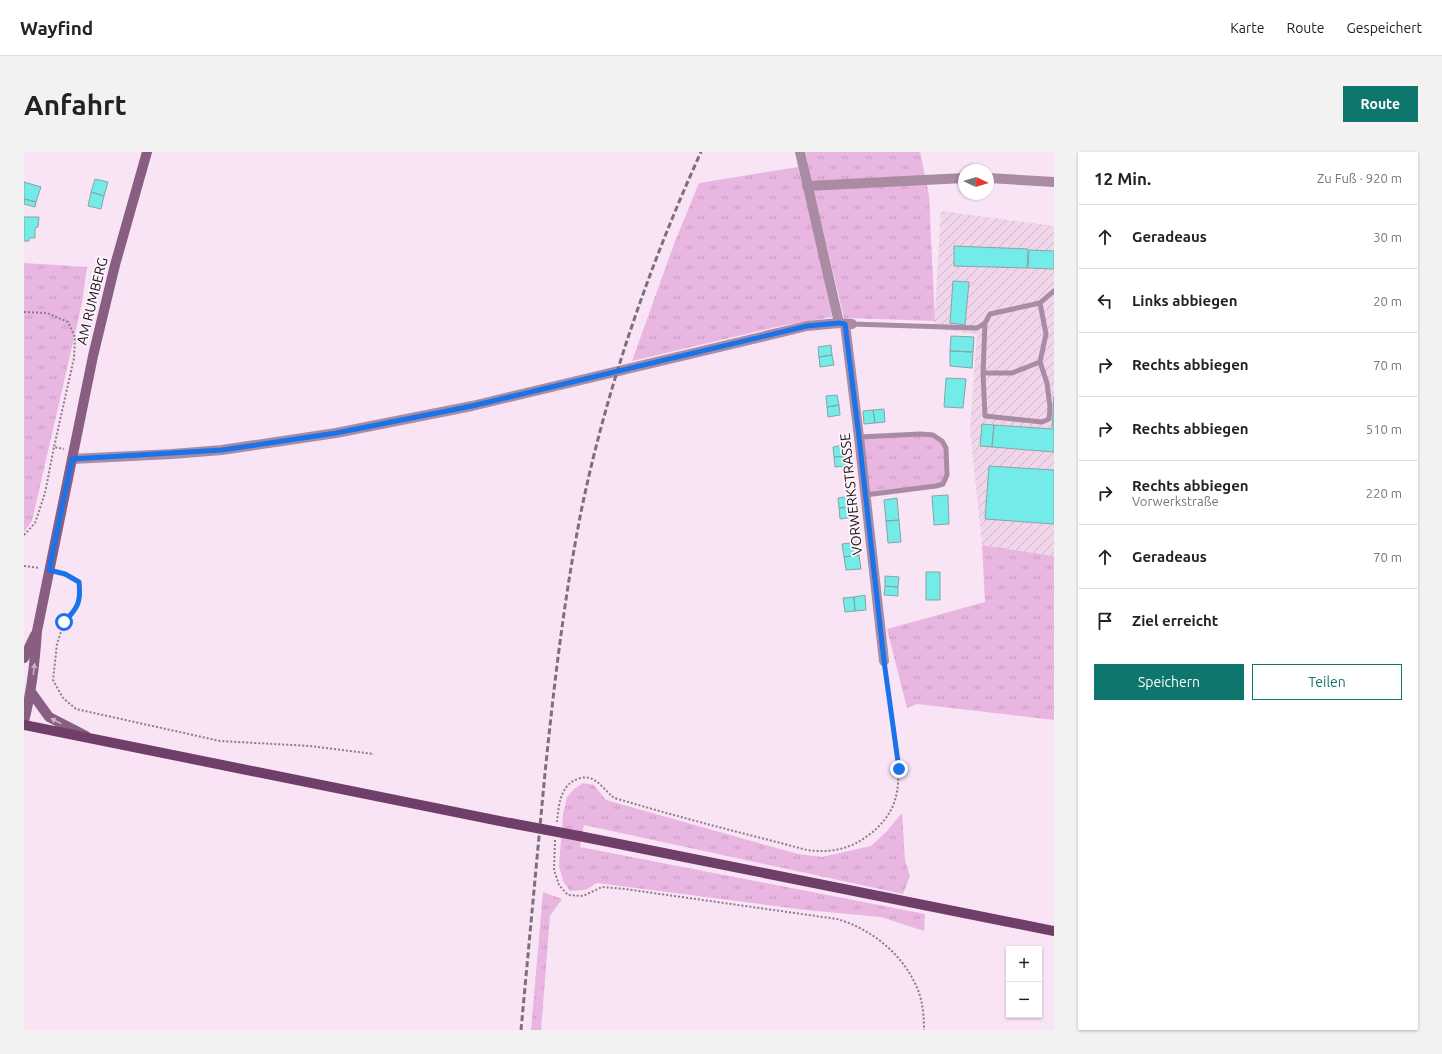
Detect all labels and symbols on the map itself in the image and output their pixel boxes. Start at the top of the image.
north arrow [958,164,994,200]
street label: AM RUMBERG [73,256,111,346]
street label: VORWERKSTRASSE [837,432,865,556]
route start [55,613,73,631]
one-way arrow [31,663,37,675]
one-way arrow [50,717,61,724]
route end [890,760,908,778]

